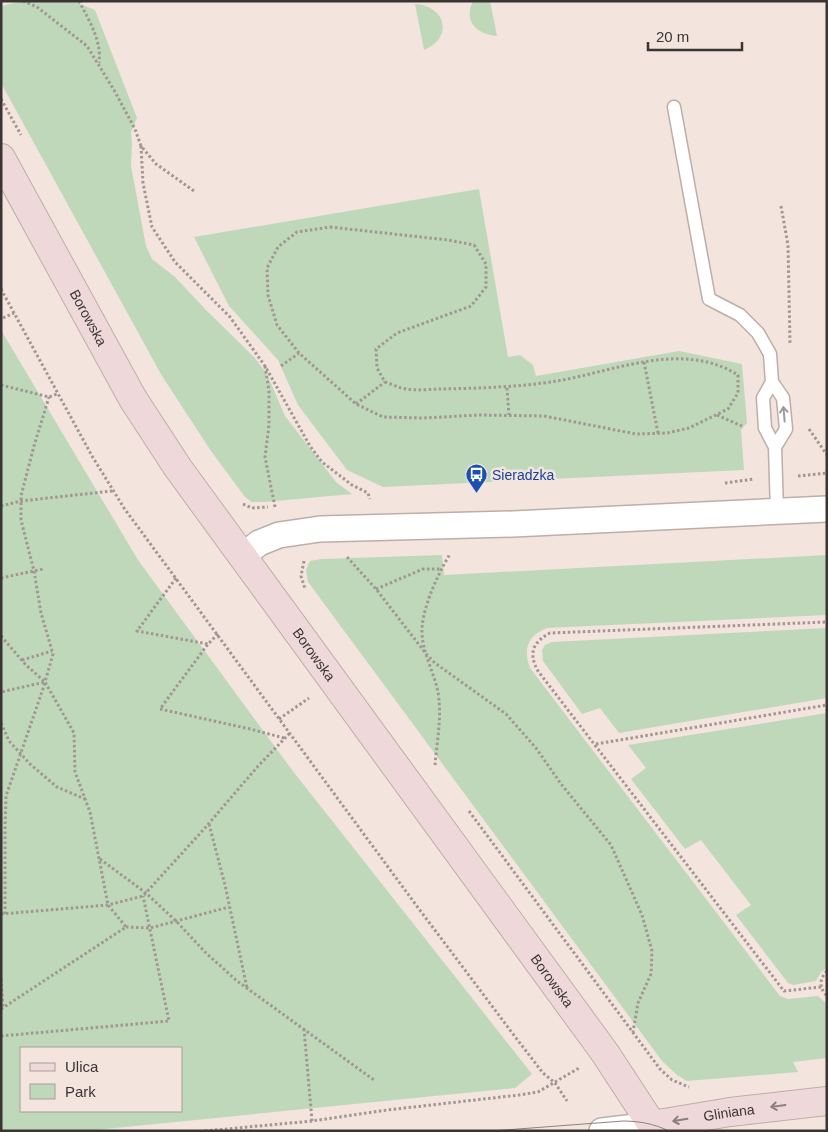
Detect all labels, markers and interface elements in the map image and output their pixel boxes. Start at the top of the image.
scale bar [648,20,742,52]
text: 20 m [656,28,689,45]
street label: Borowska [67,287,110,349]
one-way arrow [779,407,789,423]
bus stop icon: Sieradzka [464,463,488,494]
place label: Sieradzka [492,467,554,483]
street label: Borowska [289,625,339,684]
street label: Borowska [528,951,577,1011]
legend [20,1047,182,1112]
text: Ulica [65,1058,99,1075]
text: Park [65,1083,96,1100]
street label: Gliniana [702,1101,756,1124]
one-way arrow [771,1101,787,1111]
one-way arrow [673,1116,689,1126]

